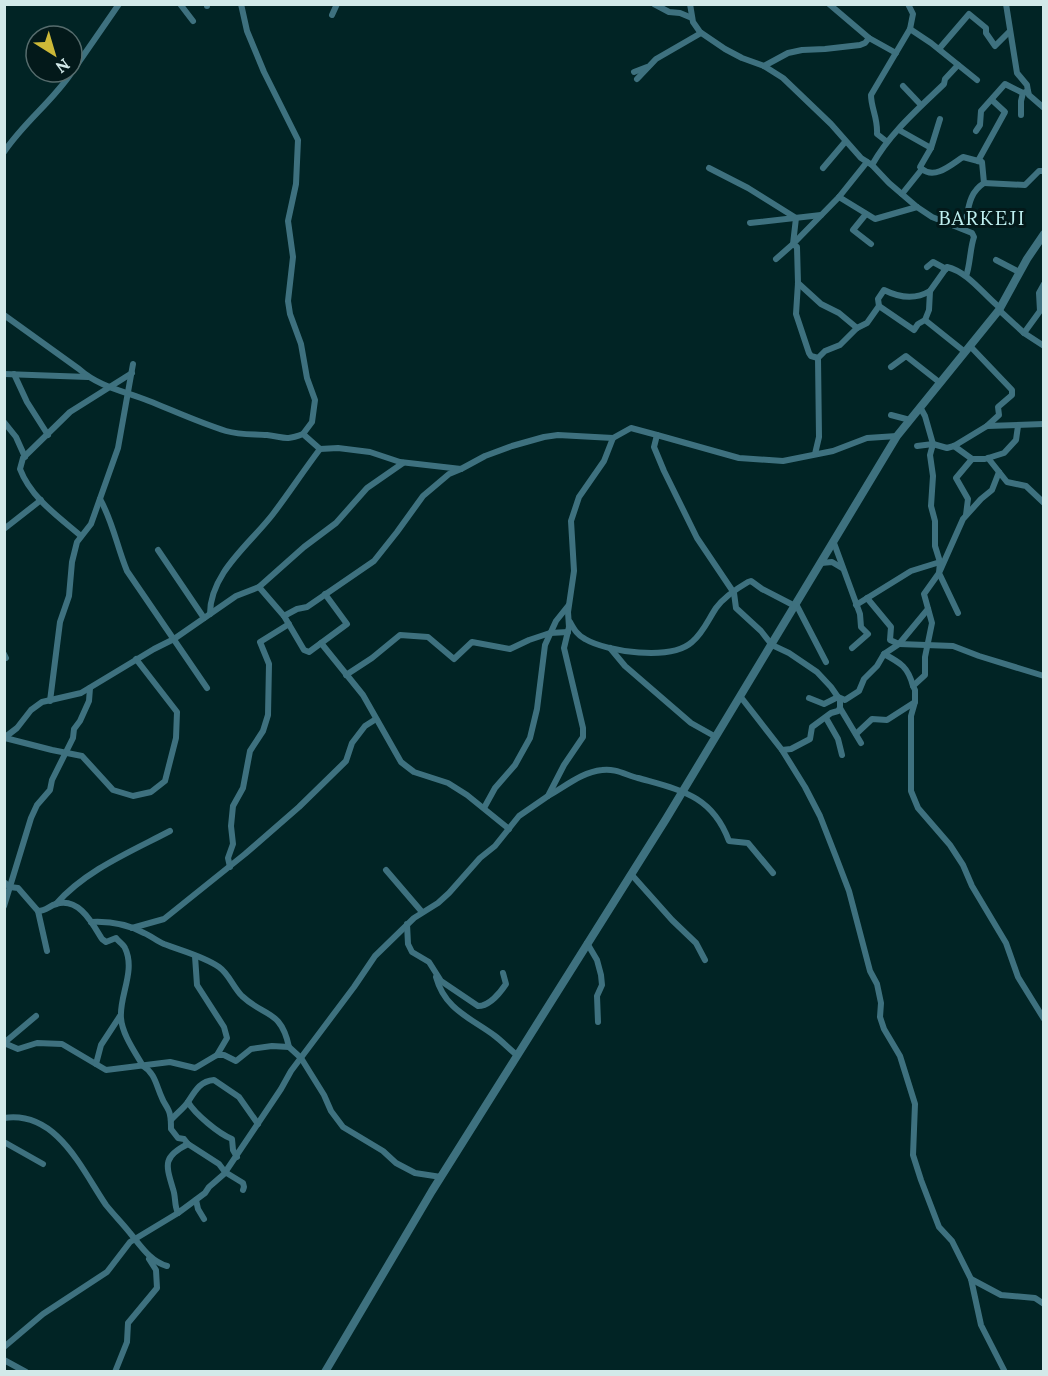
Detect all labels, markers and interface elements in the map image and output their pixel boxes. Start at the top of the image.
north arrow [24,24,84,84]
text: N [52,54,74,78]
district label: BARKEJI [938,205,1026,230]

